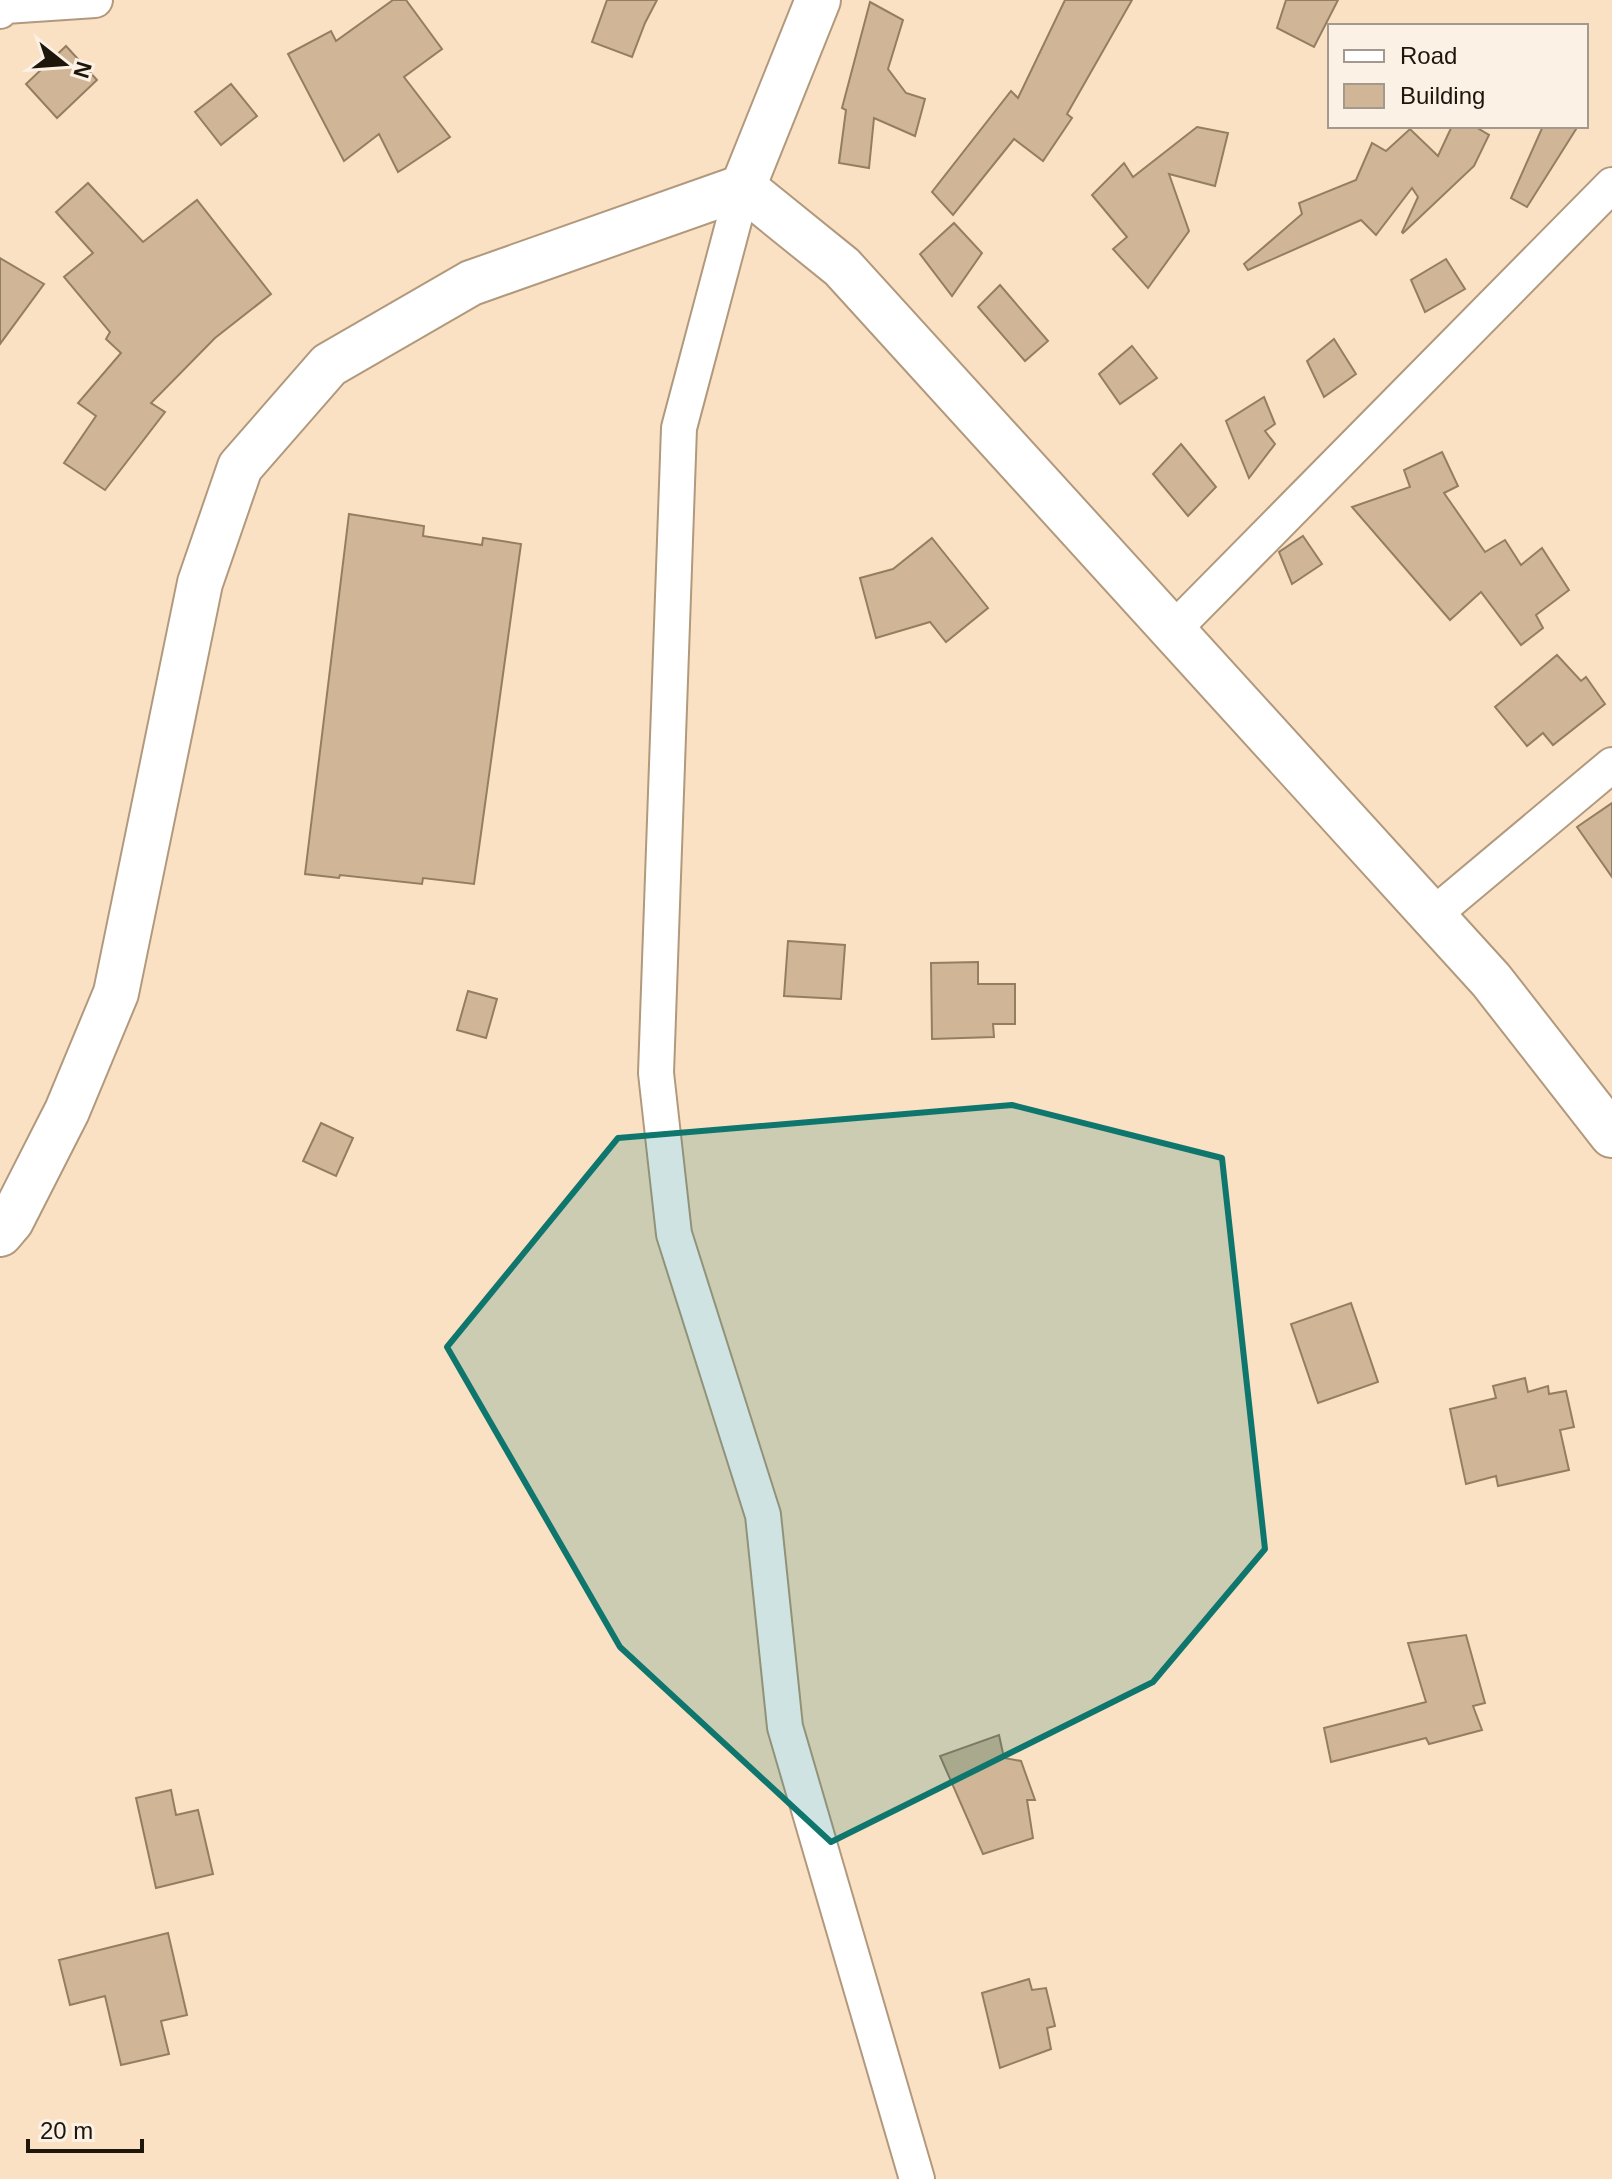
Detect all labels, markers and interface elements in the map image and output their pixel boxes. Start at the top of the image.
north arrow [24,24,104,104]
legend [1328,24,1588,128]
text: Road [1400,42,1457,69]
text: N [68,58,97,81]
text: Building [1400,82,1485,109]
scale bar [28,2103,142,2153]
text: 20 m [40,2117,93,2144]

